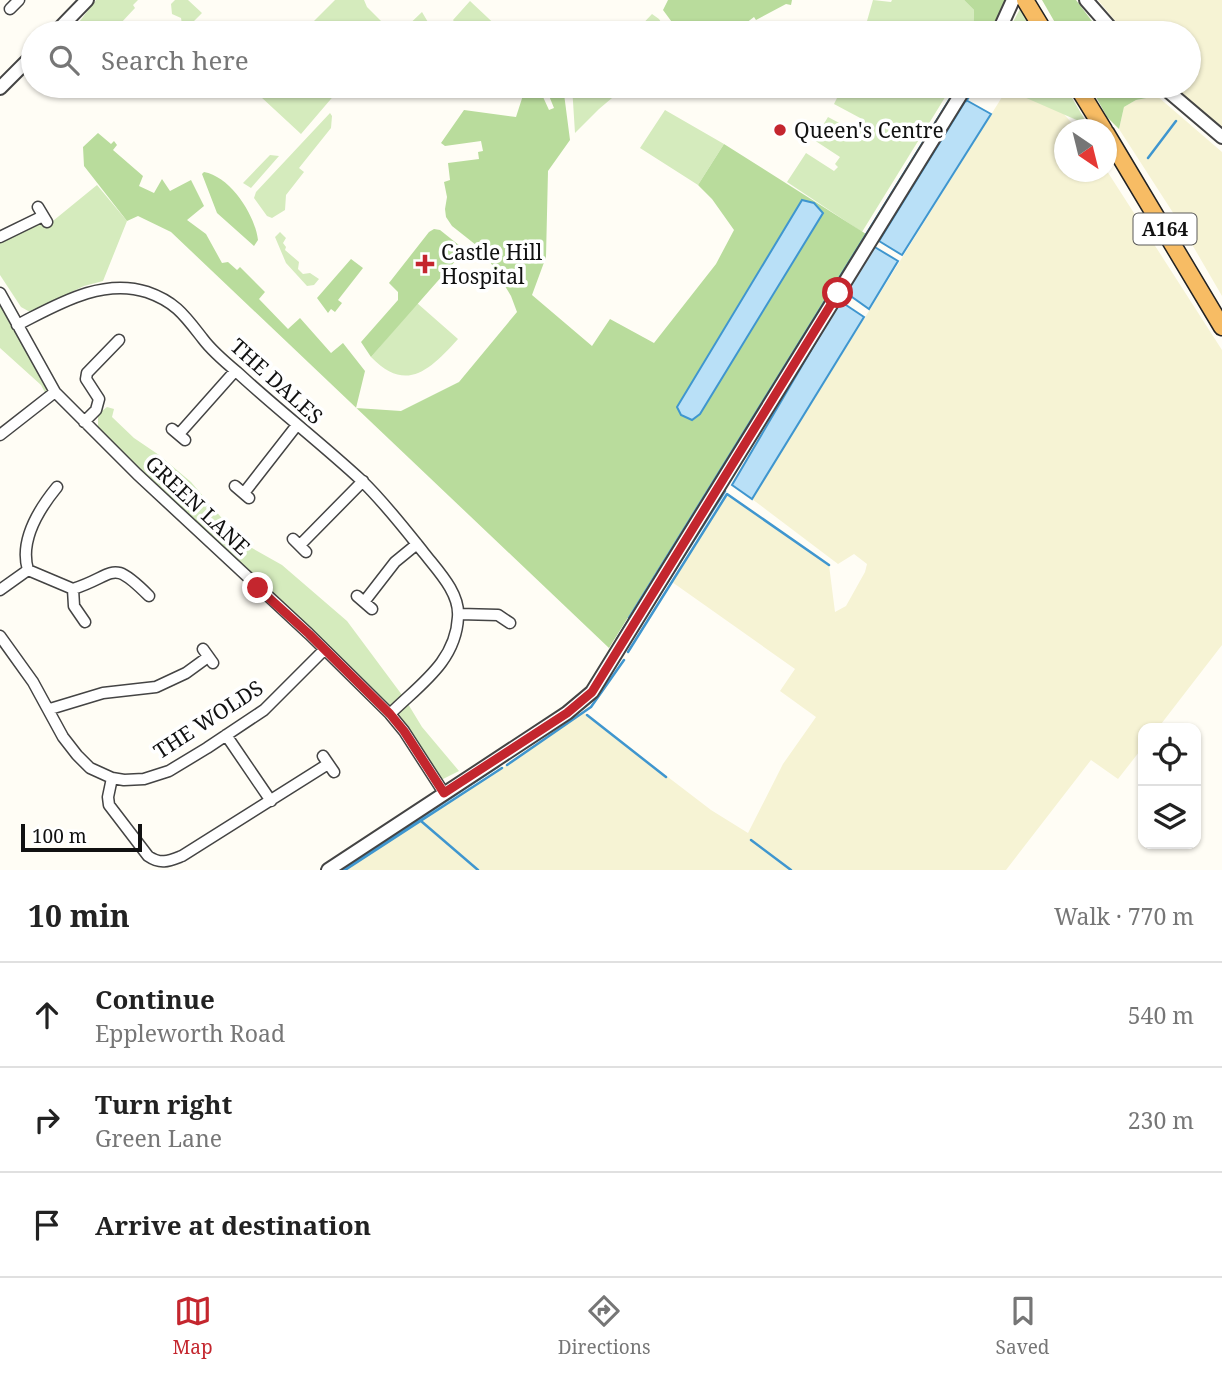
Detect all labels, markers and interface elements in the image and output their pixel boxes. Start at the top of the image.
search box [21,21,1201,98]
icon: search [45,41,83,79]
text: Search here [101,42,249,78]
place label: Queen's Centre [794,116,944,144]
north arrow [1054,119,1117,182]
marker: Queen's Centre [772,122,788,138]
road number: A164 [1134,214,1196,244]
place label: Castle Hill Hospital [441,238,543,290]
marker: Castle Hill Hospital [415,254,435,274]
route start [822,277,853,308]
street label: THE DALES [225,332,329,430]
street label: GREEN LANE [140,449,256,561]
route end [242,572,273,603]
street label: THE WOLDS [148,673,268,765]
map controls [1138,723,1201,849]
button: locate [1138,723,1201,786]
button: layers [1138,786,1201,849]
scale bar [21,821,142,853]
text: 100 m [32,823,87,849]
text: 10 min [28,895,130,936]
text: Walk · 770 m [1054,900,1194,932]
text: Continue [95,981,215,1017]
icon: ahead [28,996,66,1034]
text: 540 m [1128,999,1194,1031]
text: Eppleworth Road [95,1017,285,1049]
text: Turn right [95,1086,232,1122]
icon: right [28,1101,66,1139]
text: 230 m [1128,1104,1194,1136]
text: Green Lane [95,1122,222,1154]
icon: arrive [28,1206,66,1244]
text: Arrive at destination [95,1207,371,1243]
tab: Map [173,1292,213,1360]
tab: Directions [558,1292,651,1360]
tab: Saved [996,1292,1049,1360]

